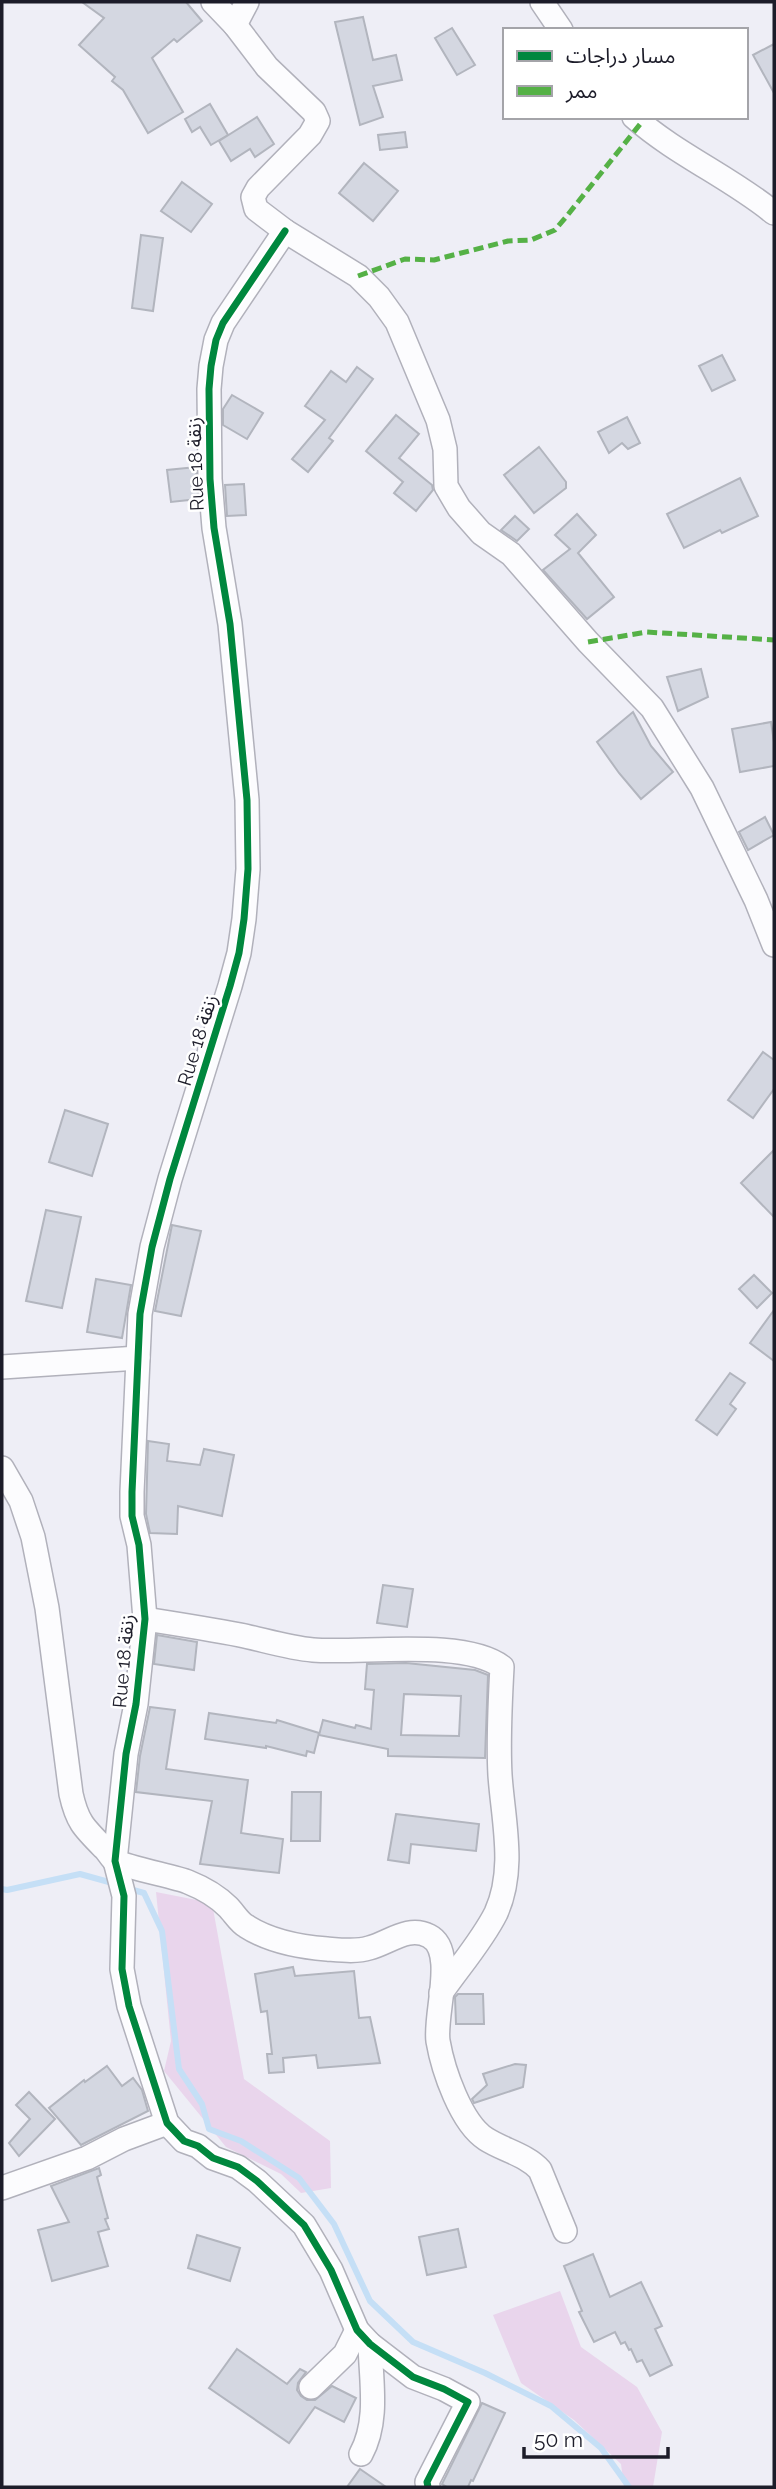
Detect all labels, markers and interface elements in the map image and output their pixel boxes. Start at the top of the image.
legend [503,28,748,119]
text: مسار دراجات [566,43,676,68]
text: ممر [565,78,597,103]
street label: Rue 18 زنقة [182,417,209,511]
street label: Rue 18 زنقة [173,992,222,1088]
street label: Rue 18 زنقة [108,1613,139,1709]
scale bar [524,2416,668,2460]
text: 50 m [534,2427,583,2452]

